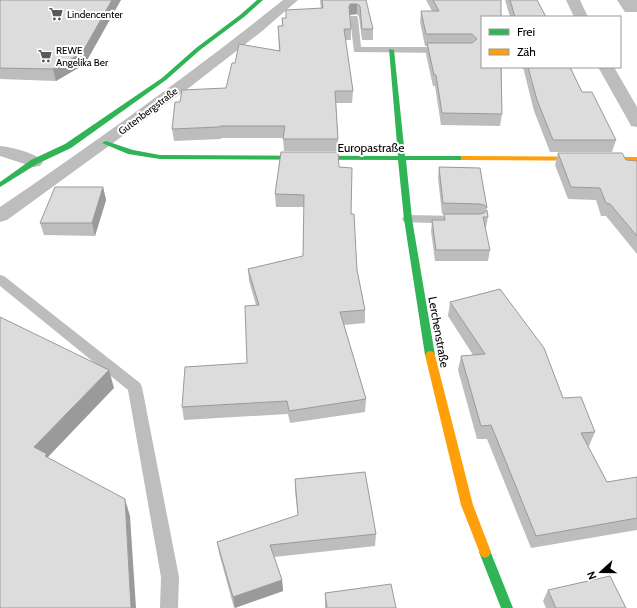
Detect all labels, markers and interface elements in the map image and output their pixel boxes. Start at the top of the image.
supermarket icon: Lindencenter [48,6,64,22]
place label: Lindencenter [67,8,124,21]
legend [481,16,621,68]
text: Frei [517,24,535,39]
place label: REWE Angelika Ber [56,44,109,69]
text: Zäh [517,44,536,59]
supermarket icon: REWE Angelika Ber [37,48,53,64]
street label: Gutenbergstraße [116,84,180,138]
street label: Europastraße [338,140,404,155]
street label: Lerchenstraße [425,295,453,369]
north arrow [581,552,621,592]
text: N [584,569,600,582]

